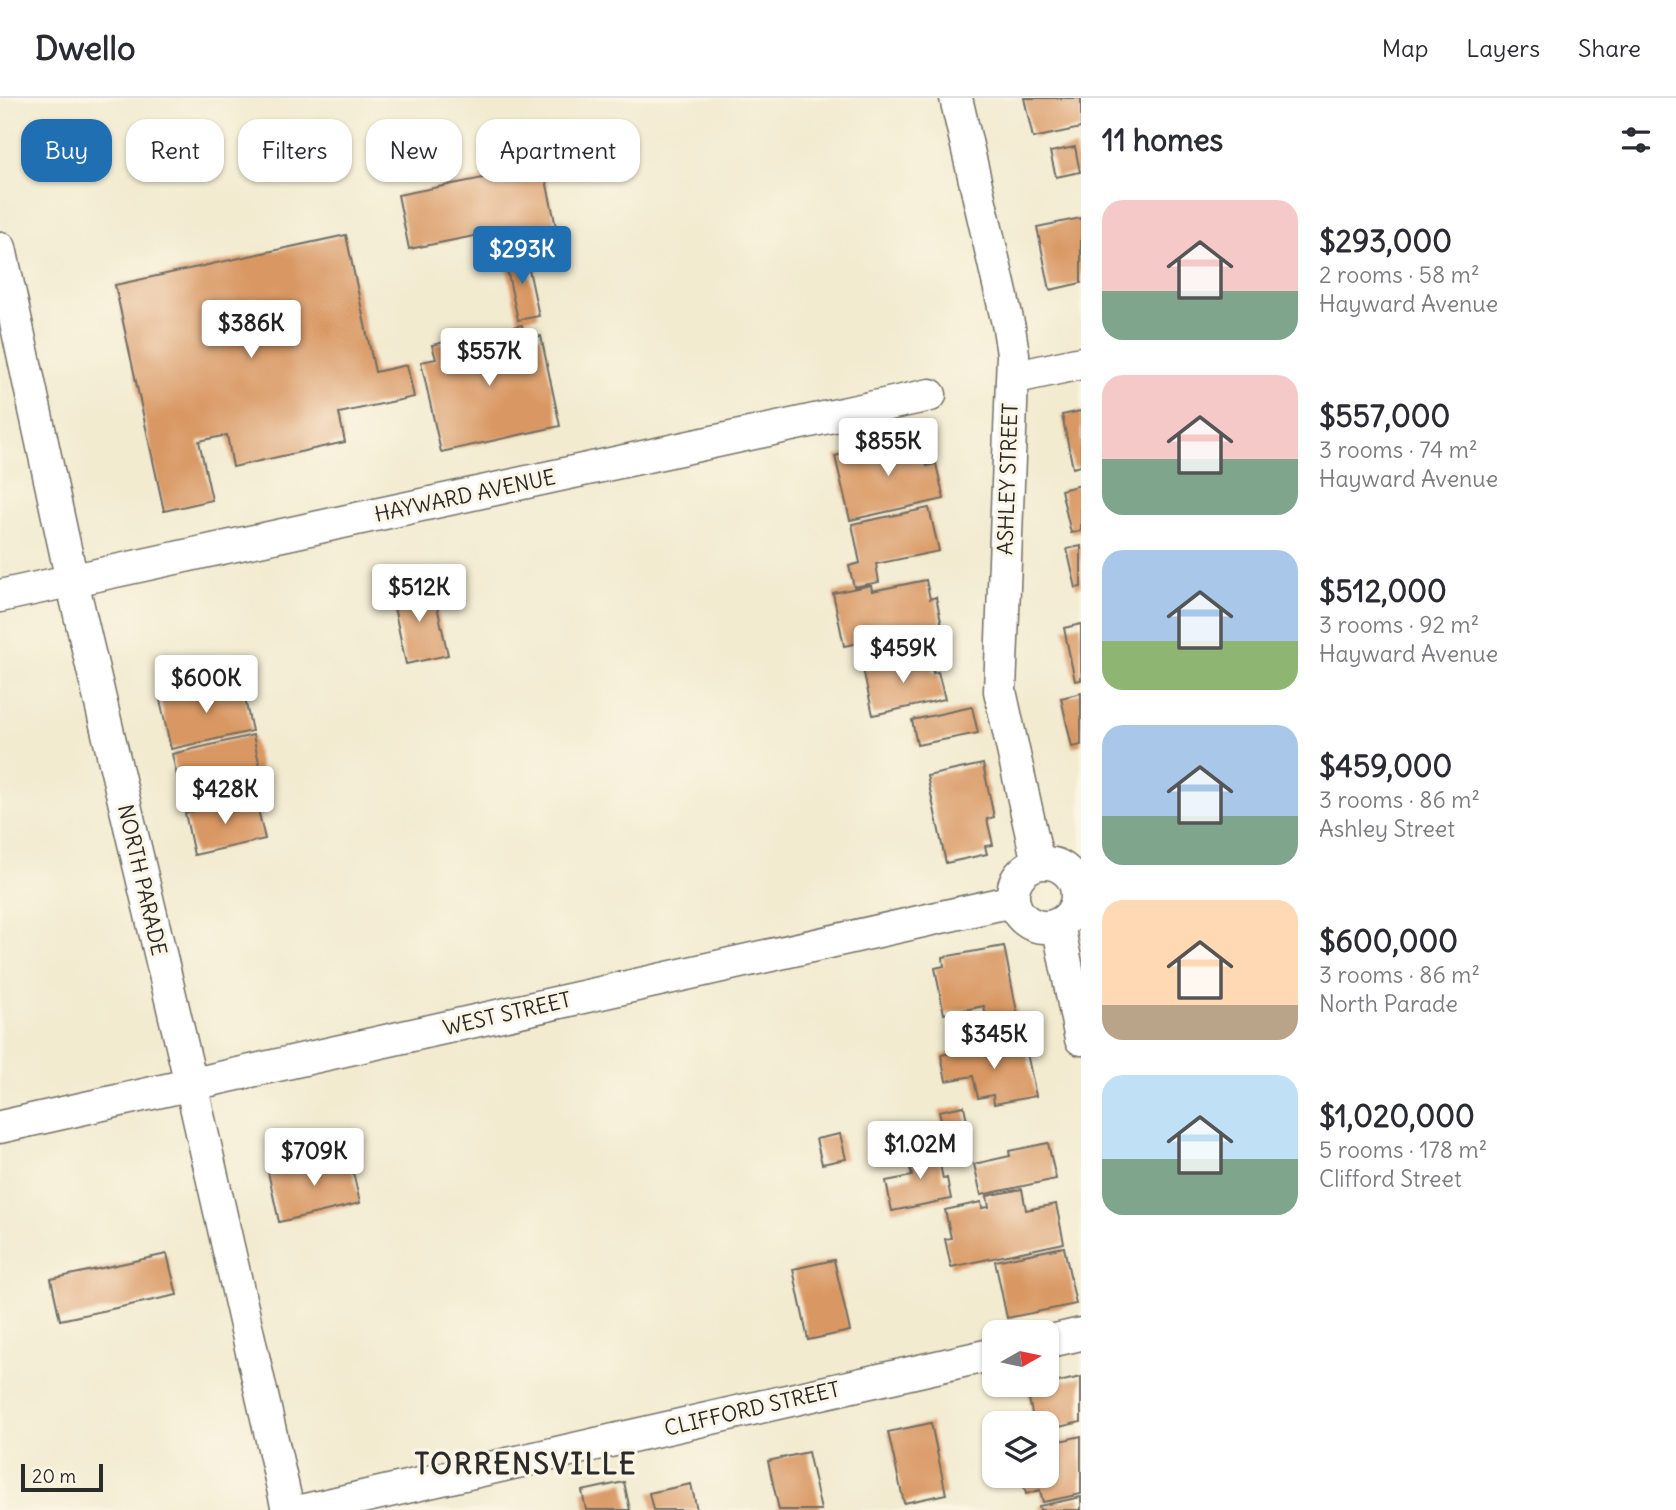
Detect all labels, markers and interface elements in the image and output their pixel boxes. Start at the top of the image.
text: Dwello [35,27,135,69]
text: Map [1382,33,1428,63]
text: Layers [1466,33,1540,63]
text: Share [1578,33,1641,63]
chip: Buy [21,119,112,182]
chip: Rent [126,119,224,182]
chip: Filters [238,119,352,182]
chip: New [366,119,462,182]
chip: Apartment [476,119,640,182]
text: 11 homes [1102,121,1223,159]
icon: filters [1617,121,1655,159]
text: $293,000 [1319,222,1452,260]
pin: $293K [473,226,571,286]
icon: home [1158,228,1242,312]
text: $293K [489,234,555,263]
text: 2 rooms · 58 m² [1319,260,1480,289]
text: Hayward Avenue [1319,289,1498,318]
pin: $386K [202,300,300,360]
text: $386K [218,308,284,337]
pin: $557K [440,328,538,388]
text: $557K [457,336,521,365]
text: $557,000 [1319,397,1450,435]
street label: ASHLEY STREET [991,402,1024,556]
icon: home [1158,403,1242,487]
pin: $855K [839,418,937,478]
text: $855K [855,426,921,455]
text: 3 rooms · 74 m² [1319,435,1478,464]
street label: HAYWARD AVENUE [372,463,558,528]
text: Hayward Avenue [1319,464,1498,493]
pin: $512K [370,564,468,624]
text: $512K [388,572,450,601]
text: $512,000 [1319,572,1447,610]
icon: home [1158,578,1242,662]
text: 3 rooms · 92 m² [1319,610,1479,639]
pin: $459K [854,626,952,685]
text: $459K [870,633,936,662]
text: Hayward Avenue [1319,639,1498,668]
pin: $600K [157,656,255,715]
text: $600K [171,663,241,692]
text: $459,000 [1319,747,1452,785]
icon: home [1158,753,1242,837]
pin: $428K [176,766,274,826]
text: $428K [192,774,258,803]
text: 3 rooms · 86 m² [1319,785,1480,814]
street label: NORTH PARADE [112,802,173,958]
text: Ashley Street [1319,814,1455,843]
text: $600,000 [1319,922,1458,960]
icon: home [1158,928,1242,1012]
text: 3 rooms · 86 m² [1319,960,1480,989]
street label: WEST STREET [440,986,574,1041]
text: North Parade [1319,989,1458,1018]
pin: $345K [945,1012,1043,1071]
text: $345K [961,1019,1027,1048]
text: $1,020,000 [1319,1097,1475,1135]
icon: home [1158,1103,1242,1187]
pin: $1.02M [863,1122,977,1181]
pin: $709K [265,1128,363,1188]
text: $1.02M [884,1129,956,1158]
text: 5 rooms · 178 m² [1319,1135,1487,1164]
text: $709K [281,1136,347,1165]
text: Clifford Street [1319,1164,1462,1193]
north arrow [982,1320,1059,1396]
map controls [982,1320,1059,1488]
street label: CLIFFORD STREET [662,1375,842,1442]
button: layers [982,1411,1059,1488]
district label: TORRENSVILLE [414,1446,638,1482]
scale bar [21,1461,103,1493]
text: 20 m [32,1464,76,1488]

